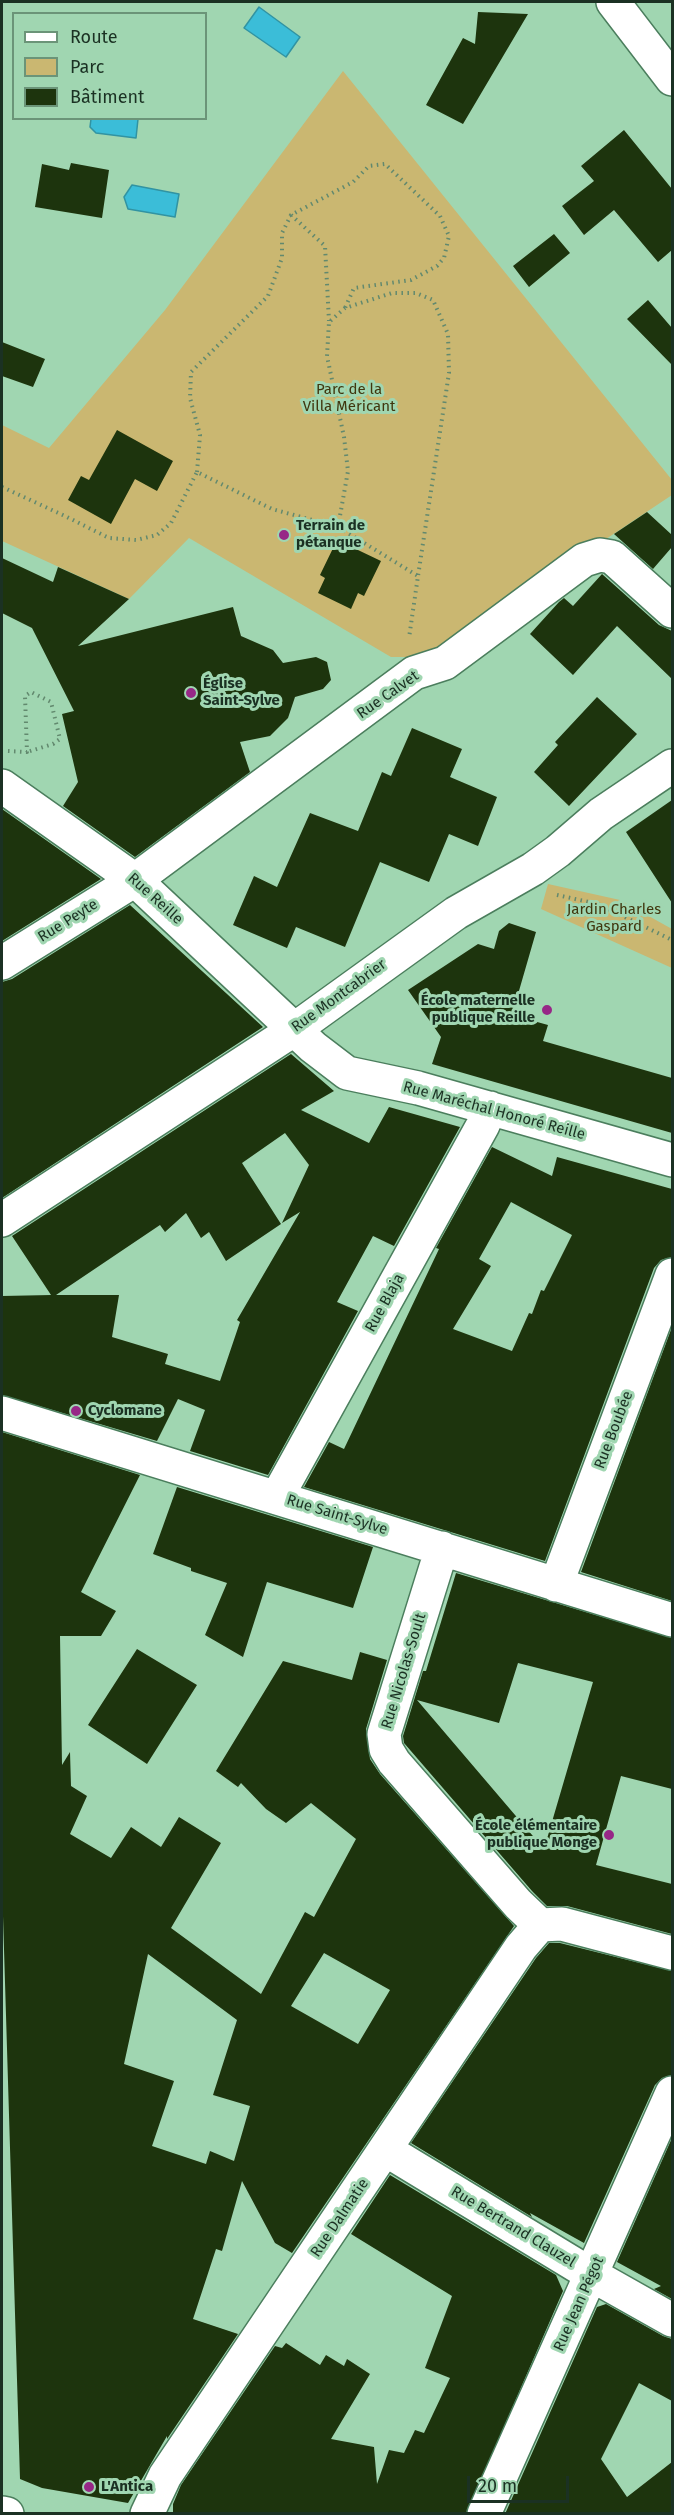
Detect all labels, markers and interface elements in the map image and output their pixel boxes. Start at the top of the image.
legend [12,12,207,120]
text: Route [70,26,118,48]
text: Parc [70,56,104,78]
text: Bâtiment [70,86,145,108]
park label: Parc de la Villa Méricant [303,381,395,416]
place label: Terrain de pétanque [296,517,365,552]
marker: Terrain de pétanque [277,528,291,542]
street label: Rue Calvet [354,667,422,723]
place label: Église Saint-Sylve [203,675,280,710]
marker: Église Saint-Sylve [184,686,198,700]
street label: Rue Reille [124,870,186,928]
street label: Rue Peyte [35,896,101,946]
park label: Jardin Charles Gaspard [567,901,661,936]
street label: Rue Montcabrier [288,956,390,1036]
place label: École maternelle publique Reille [421,992,535,1027]
marker: École maternelle publique Reille [540,1003,554,1017]
street label: Rue Maréchal Honoré Reille [401,1078,587,1144]
street label: Rue Blaja [362,1271,408,1335]
street label: Rue Boubée [591,1389,637,1471]
place label: Cyclomane [88,1402,162,1420]
marker: Cyclomane [69,1404,83,1418]
street label: Rue Saint-Sylve [284,1491,390,1539]
street label: Rue Nicolas-Soult [378,1611,430,1731]
place label: École élémentaire publique Monge [475,1817,597,1852]
marker: École élémentaire publique Monge [602,1828,616,1842]
street label: Rue Dalmatie [307,2175,373,2261]
street label: Rue Bertrand Clauzel [447,2183,579,2271]
street label: Rue Jean Pégot [550,2254,608,2354]
scale bar [470,2464,572,2502]
text: 20 m [478,2475,517,2497]
place label: L'Antica [101,2478,153,2496]
marker: L'Antica [82,2480,96,2494]

